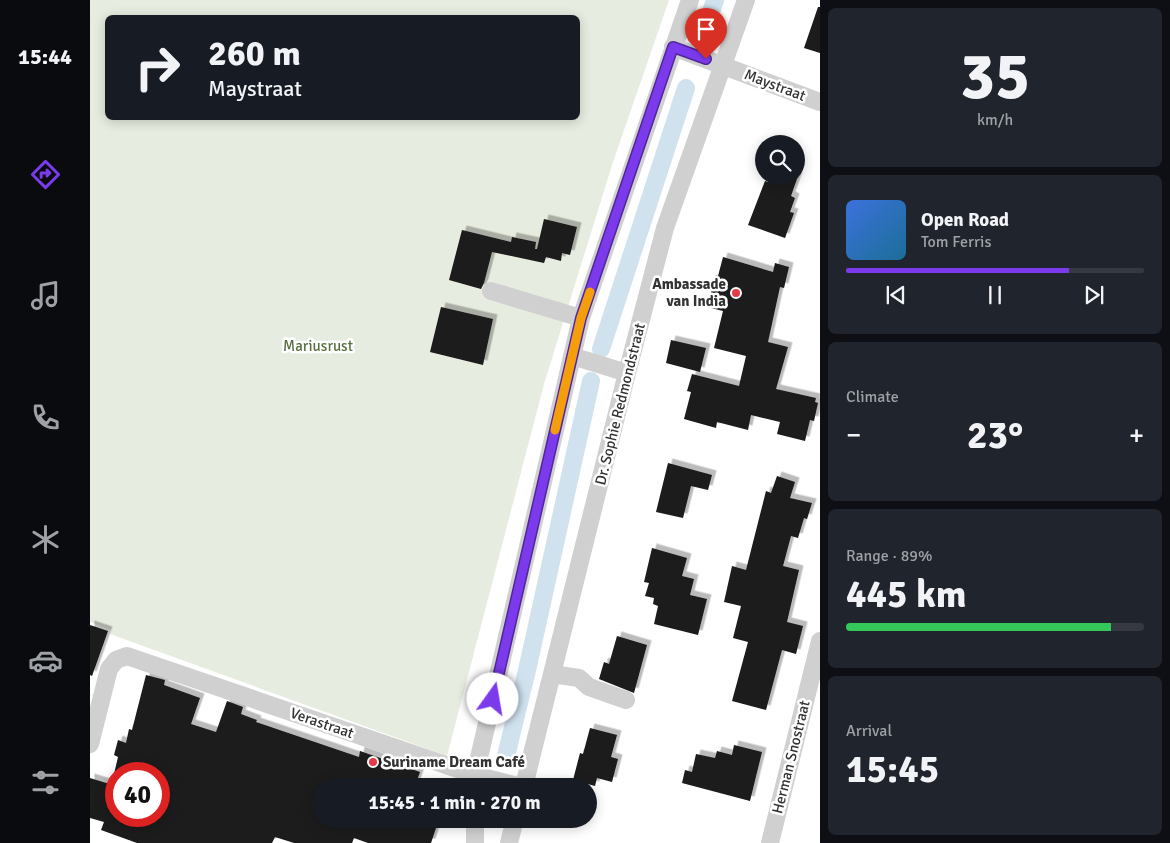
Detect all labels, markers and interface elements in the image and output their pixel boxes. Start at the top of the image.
pin [685,8,727,59]
icon: arrive [692,15,720,43]
text: 260 m [208,32,301,75]
icon: right [125,35,190,100]
text: 35 [960,37,1030,117]
text: 15:44 [18,43,72,70]
street label: Maystraat [742,65,808,105]
text: Maystraat [208,75,302,102]
text: km/h [977,110,1013,130]
map controls [755,135,805,185]
button: search [755,135,805,185]
icon: directions [28,157,63,192]
text: Open Road [921,208,1009,232]
text: Tom Ferris [921,232,991,252]
place label: Ambassade van India [652,275,726,310]
icon: music [28,278,63,313]
icon: previous [882,281,910,309]
icon: pause [981,281,1009,309]
icon: next [1080,281,1108,309]
marker: Ambassade van India [730,287,742,299]
street label: Dr. Sophie Redmondstraat [591,321,649,487]
park label: Mariusrust [283,337,353,355]
text: Climate [846,387,899,407]
icon: phone [28,400,63,435]
text: 23° [967,412,1023,459]
text: − [846,418,861,452]
text: + [1129,418,1144,452]
icon: climate [28,522,63,557]
text: Range · 89% [846,546,932,566]
text: 445 km [846,571,967,618]
icon: car [28,643,63,678]
position arrow [466,672,518,724]
street label: Herman Snostraat [768,699,814,815]
street label: Verastraat [288,704,356,742]
text: Arrival [846,721,892,741]
text: 15:45 [846,746,939,793]
place label: Suriname Dream Café [383,753,525,771]
marker: Suriname Dream Café [367,756,379,768]
speed limit sign: 40 [105,762,170,827]
icon: filters [28,765,63,800]
text: 15:45 · 1 min · 270 m [368,791,541,815]

